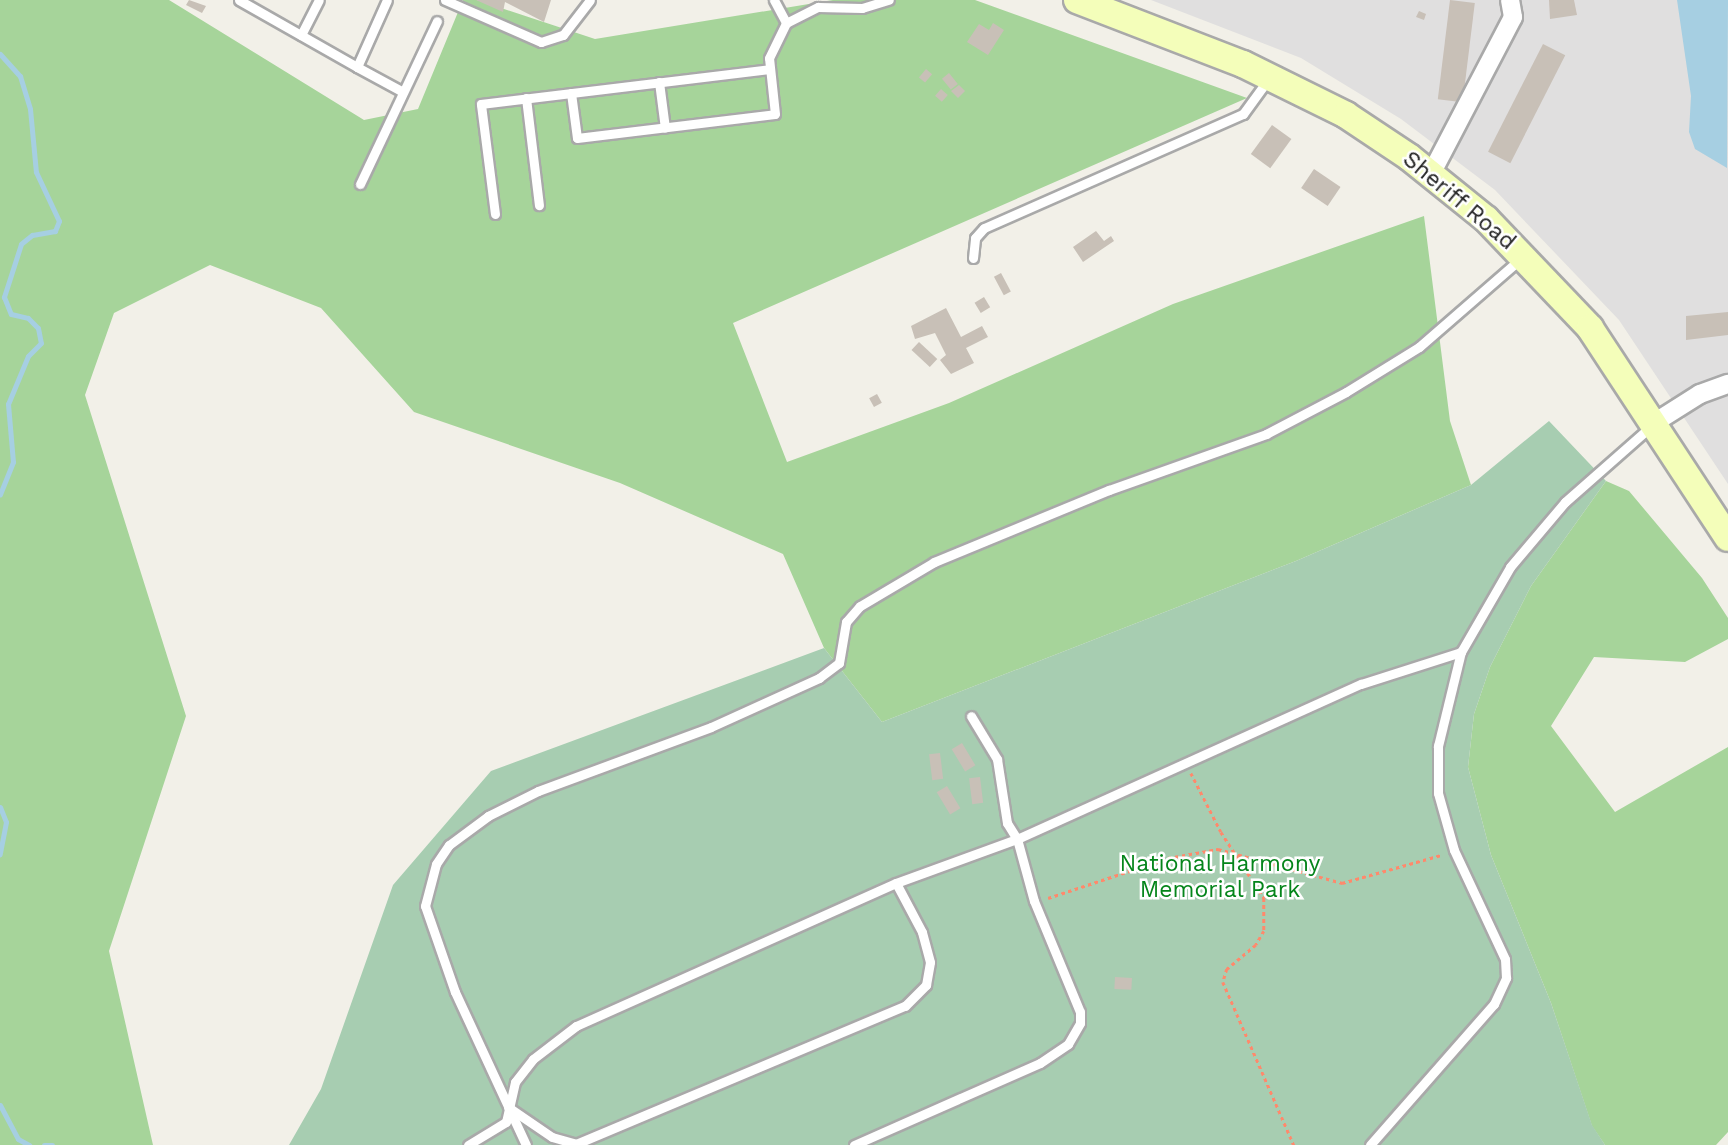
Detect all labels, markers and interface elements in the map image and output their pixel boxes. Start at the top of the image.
street label: Sheriff Road [1397,145,1521,257]
park label: National Harmony Memorial Park [1119,850,1321,904]

